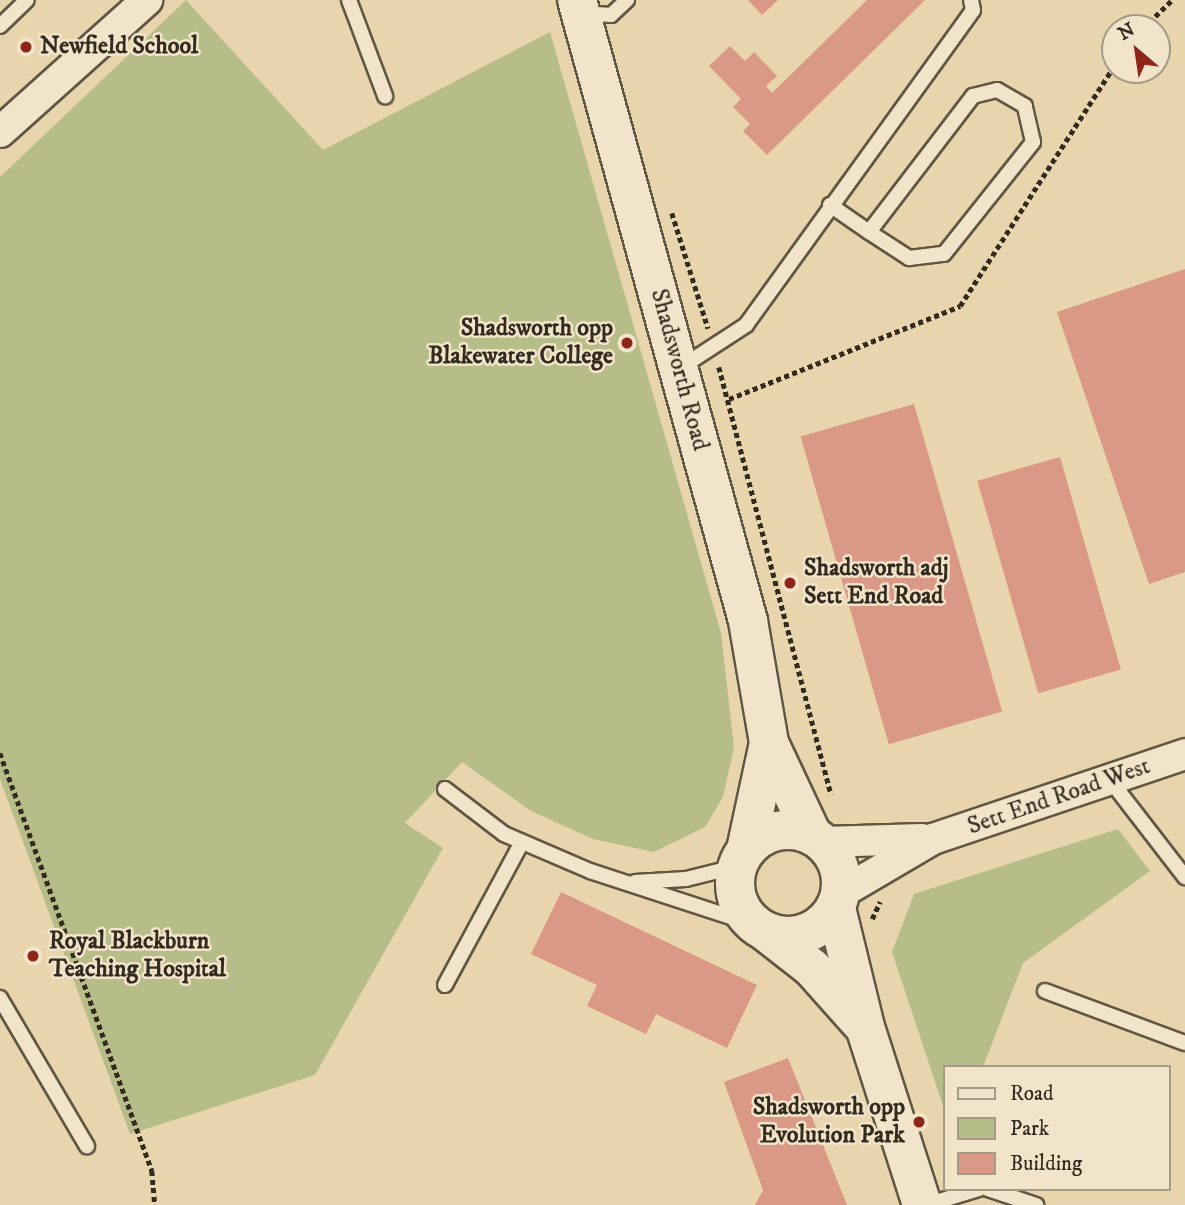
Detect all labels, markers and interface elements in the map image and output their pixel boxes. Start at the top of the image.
north arrow [1101,14,1171,84]
text: N [1114,18,1139,46]
place label: Newfield School [40,33,198,61]
marker: Newfield School [18,39,34,55]
street label: Shadsworth Road [644,286,714,454]
place label: Shadsworth opp Blakewater College [428,315,613,371]
marker: Shadsworth opp Blakewater College [619,335,635,351]
place label: Shadsworth adj Sett End Road [804,555,949,611]
marker: Shadsworth adj Sett End Road [782,575,798,591]
street label: Sett End Road West [964,752,1154,842]
place label: Royal Blackburn Teaching Hospital [49,928,226,984]
marker: Royal Blackburn Teaching Hospital [23,946,43,966]
legend [944,1065,1171,1191]
text: Road [1010,1081,1054,1107]
place label: Shadsworth opp Evolution Park [753,1094,905,1150]
marker: Shadsworth opp Evolution Park [911,1114,927,1130]
text: Park [1010,1116,1049,1142]
text: Building [1010,1151,1082,1177]

